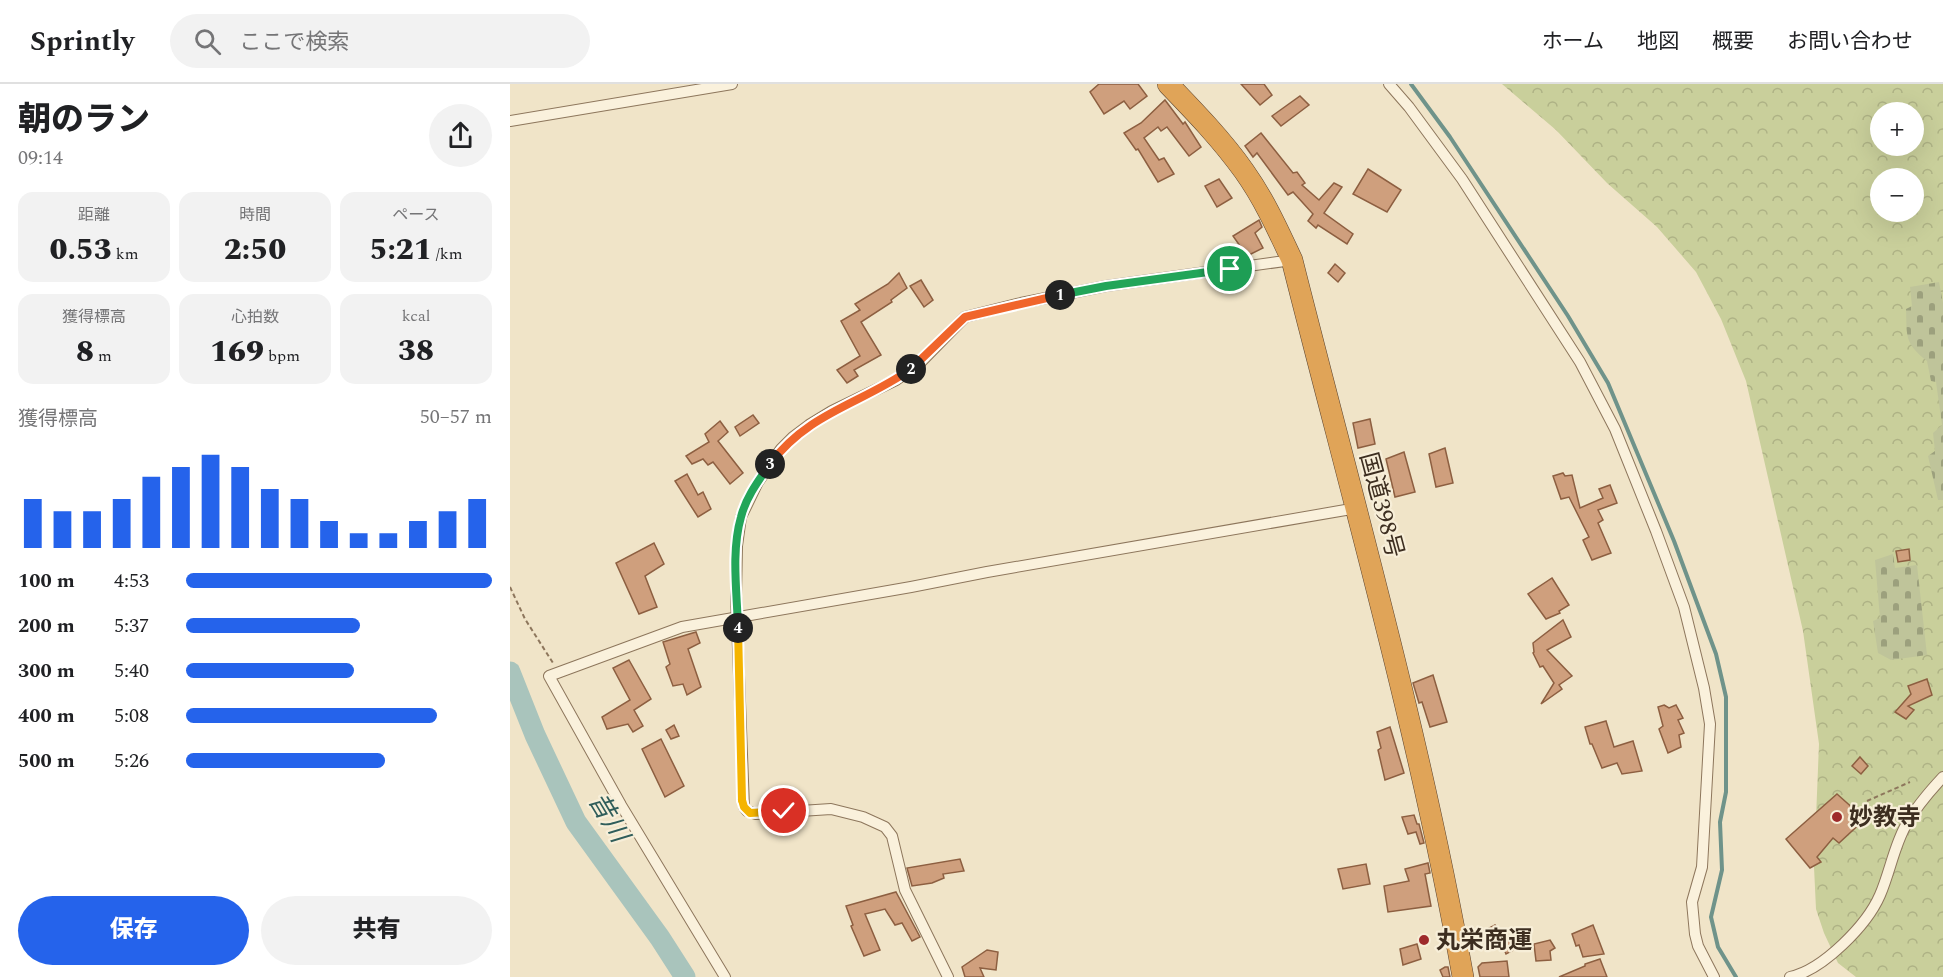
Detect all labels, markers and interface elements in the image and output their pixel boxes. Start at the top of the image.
search box [170,14,590,68]
text: Sprintly [30,20,134,63]
icon: search [191,25,224,58]
text: ここで検索 [239,26,349,59]
text: ホーム [1542,26,1604,58]
text: 地図 [1637,26,1679,58]
text: 概要 [1712,26,1754,58]
text: お問い合わせ [1787,26,1913,58]
text: 朝のラン [18,95,150,145]
map controls [1870,102,1924,222]
button: + [1870,102,1924,156]
button: share [429,104,492,167]
text: 09:14 [18,143,63,173]
button: − [1870,168,1924,222]
text: 距離 [78,203,110,227]
text: 時間 [239,203,271,227]
text: ペース [392,203,440,227]
text: 0.53 [49,227,112,273]
text: 2:50 [224,227,286,273]
text: 5:21 [369,227,432,273]
text: km [112,242,139,266]
text: /km [432,242,463,266]
pin [1204,243,1255,294]
icon: arrive [1213,252,1246,285]
pin: 1 [1045,280,1075,310]
text: 1 [1056,283,1064,307]
text: kcal [402,304,430,328]
text: 獲得標高 [62,305,126,329]
text: 心拍数 [231,305,279,329]
text: 38 [398,328,434,374]
text: 8 [76,329,94,375]
text: 169 [210,329,264,375]
text: m [94,344,112,368]
text: bpm [264,344,300,368]
pin: 2 [896,354,926,384]
text: 2 [907,357,915,381]
text: 50–57 m [420,402,492,432]
text: 獲得標高 [18,404,98,434]
street label: 国道398号 [1350,448,1412,562]
pin: 3 [755,449,785,479]
text: 3 [766,452,774,476]
text: 100 m [18,566,75,596]
text: 4:53 [114,566,149,596]
text: 200 m [18,611,75,641]
text: 5:37 [114,611,149,641]
pin: 4 [723,613,753,643]
text: 4 [734,616,742,640]
text: 300 m [18,656,75,686]
text: 5:40 [114,656,149,686]
text: 400 m [18,701,75,731]
text: 5:08 [114,701,149,731]
text: 500 m [18,746,75,776]
text: 5:26 [114,746,149,776]
water label: 昔川 [578,785,640,853]
pin [758,785,809,836]
icon: check [767,794,800,827]
place label: 妙教寺 [1849,800,1921,836]
marker: 妙教寺 [1830,810,1844,824]
button: 保存 [18,896,249,965]
button: 共有 [261,896,492,965]
place label: 丸栄商運 [1436,923,1532,959]
marker: 丸栄商運 [1417,933,1431,947]

